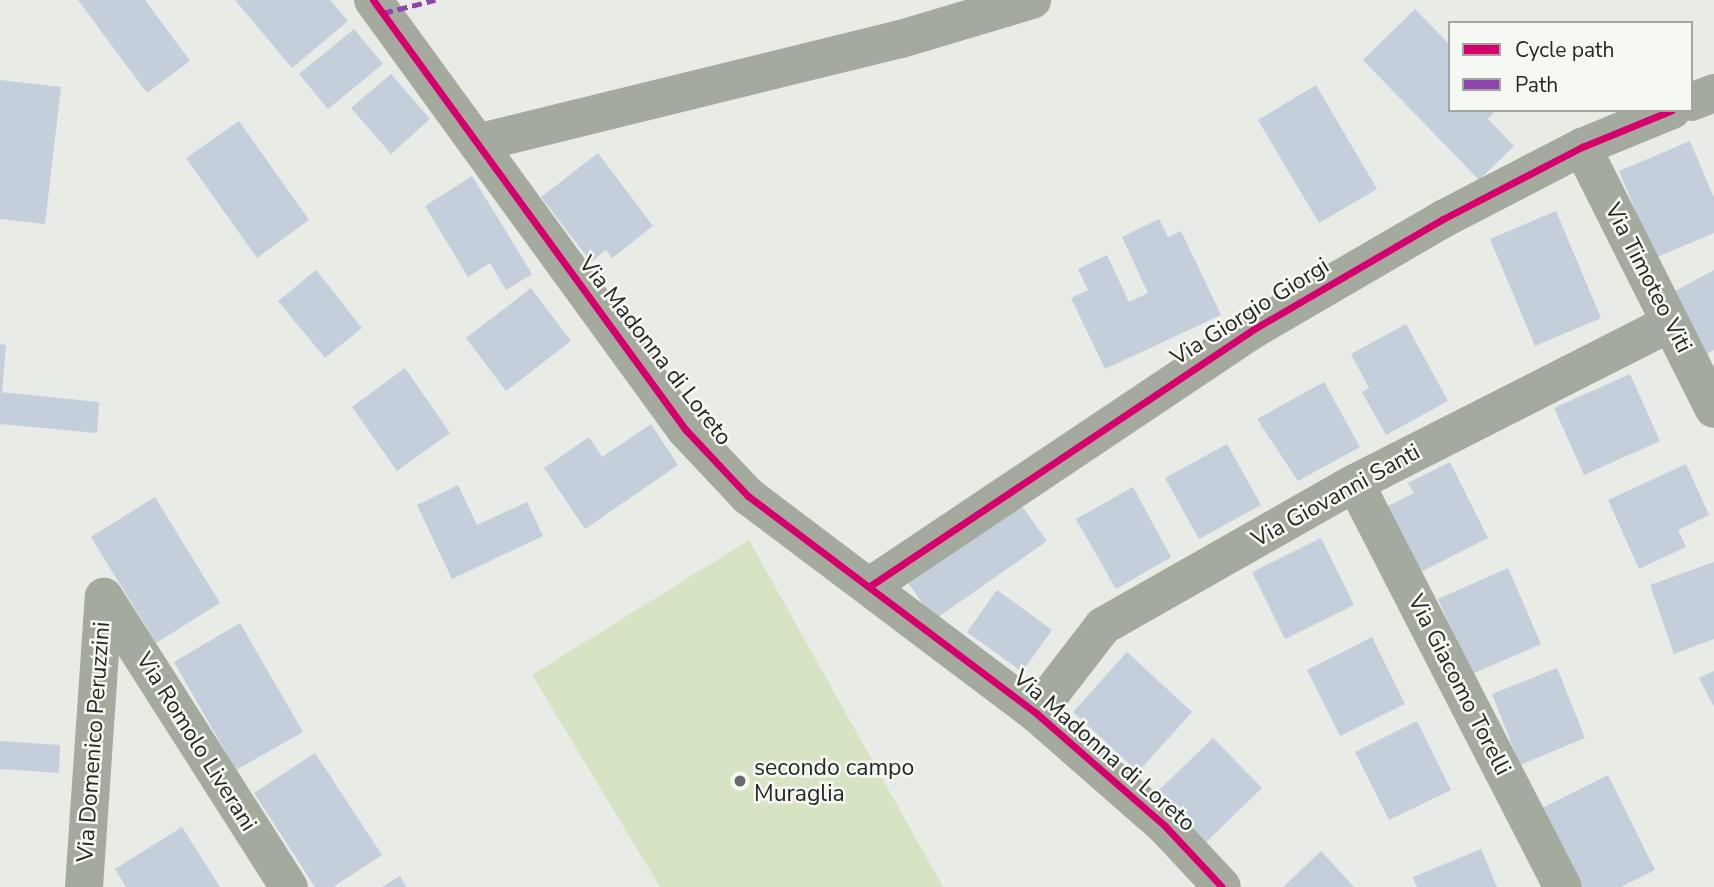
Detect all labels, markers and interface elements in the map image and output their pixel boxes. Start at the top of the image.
legend [1448,21,1693,112]
text: Cycle path [1515,36,1614,64]
text: Path [1515,71,1558,99]
street label: Via Timoteo Viti [1598,199,1698,357]
street label: Via Madonna di Loreto [573,251,737,451]
street label: Via Giorgio Giorgi [1166,252,1334,372]
street label: Via Giovanni Santi [1247,438,1425,554]
street label: Via Giacomo Torelli [1401,590,1517,780]
street label: Via Domenico Peruzzini [72,621,116,863]
street label: Via Romolo Liverani [130,648,262,836]
street label: Via Madonna di Loreto [1007,664,1201,838]
place label: secondo campo Muraglia [754,754,914,808]
marker: secondo campo Muraglia [732,773,748,789]

